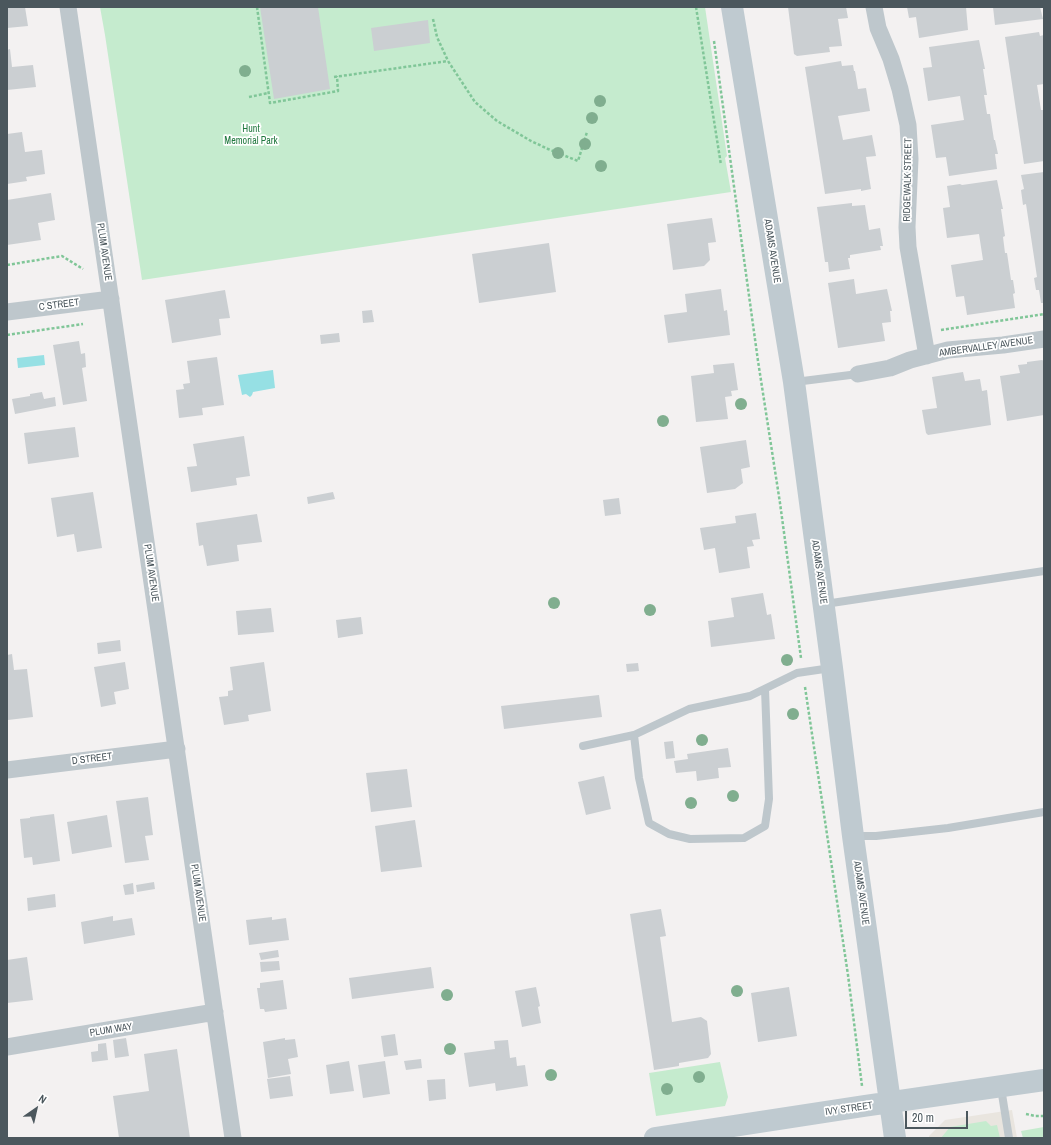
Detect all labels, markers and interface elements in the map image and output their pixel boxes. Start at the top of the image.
park label: Hunt Memorial Park [224,123,278,146]
street label: RIDGEWALK STREET [901,138,915,222]
street label: ADAMS AVENUE [761,218,783,284]
street label: PLUM AVENUE [94,222,114,282]
street label: C STREET [38,297,80,313]
street label: AMBERVALLEY AVENUE [938,334,1034,360]
street label: ADAMS AVENUE [809,539,829,605]
street label: PLUM AVENUE [141,543,161,603]
street label: D STREET [71,751,113,767]
street label: ADAMS AVENUE [851,860,871,926]
street label: PLUM AVENUE [188,863,208,923]
street label: PLUM WAY [89,1021,133,1039]
north arrow [16,1089,56,1129]
text: N [36,1091,49,1107]
street label: IVY STREET [824,1100,874,1118]
scale bar [907,1103,970,1129]
text: 20 m [912,1110,934,1126]

